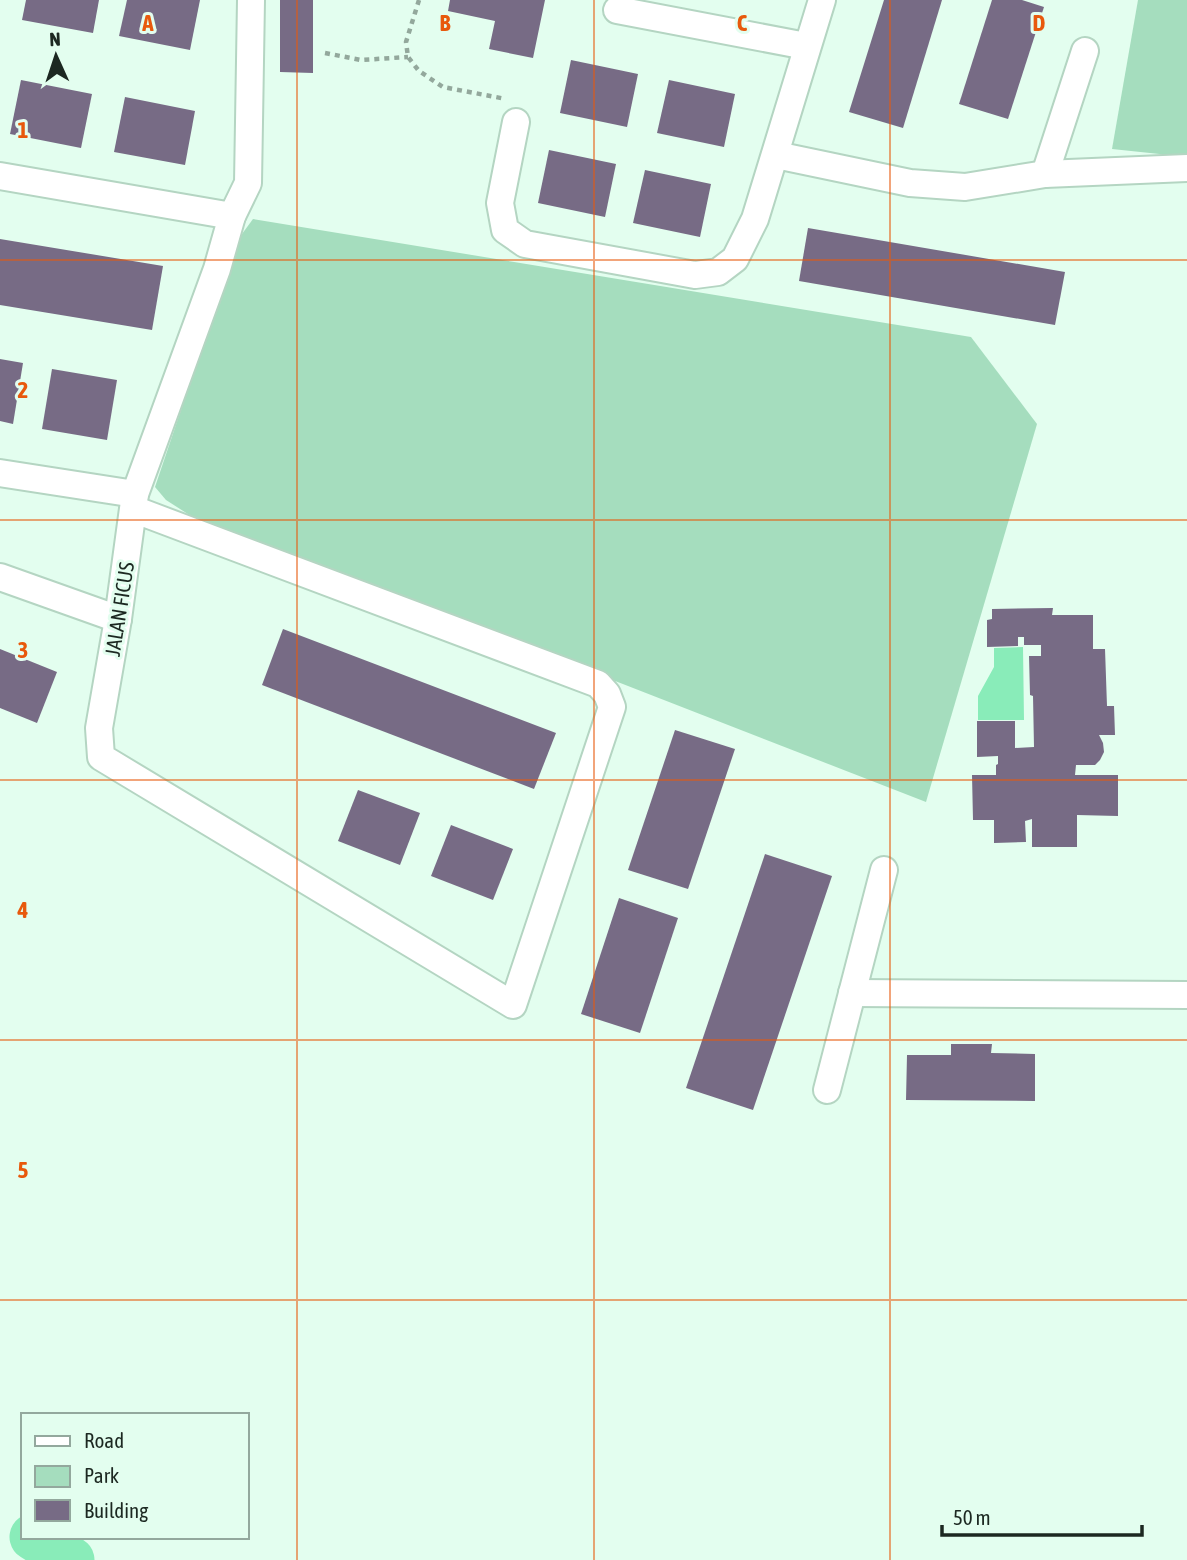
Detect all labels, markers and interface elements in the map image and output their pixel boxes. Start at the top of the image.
text: A [141,10,154,36]
text: B [440,10,451,36]
text: C [737,10,748,36]
text: D [1033,10,1046,36]
north arrow [21,21,91,91]
text: N [49,28,61,50]
text: 1 [18,117,29,143]
text: 2 [18,377,28,403]
street label: JALAN FICUS [100,560,138,658]
text: 3 [18,637,28,663]
text: 4 [17,897,29,923]
text: 5 [18,1157,29,1183]
legend [21,1413,248,1539]
text: Road [84,1428,124,1452]
text: Park [84,1463,119,1487]
scale bar [942,1494,1142,1538]
text: Building [84,1498,148,1522]
text: 50 m [953,1505,991,1529]

